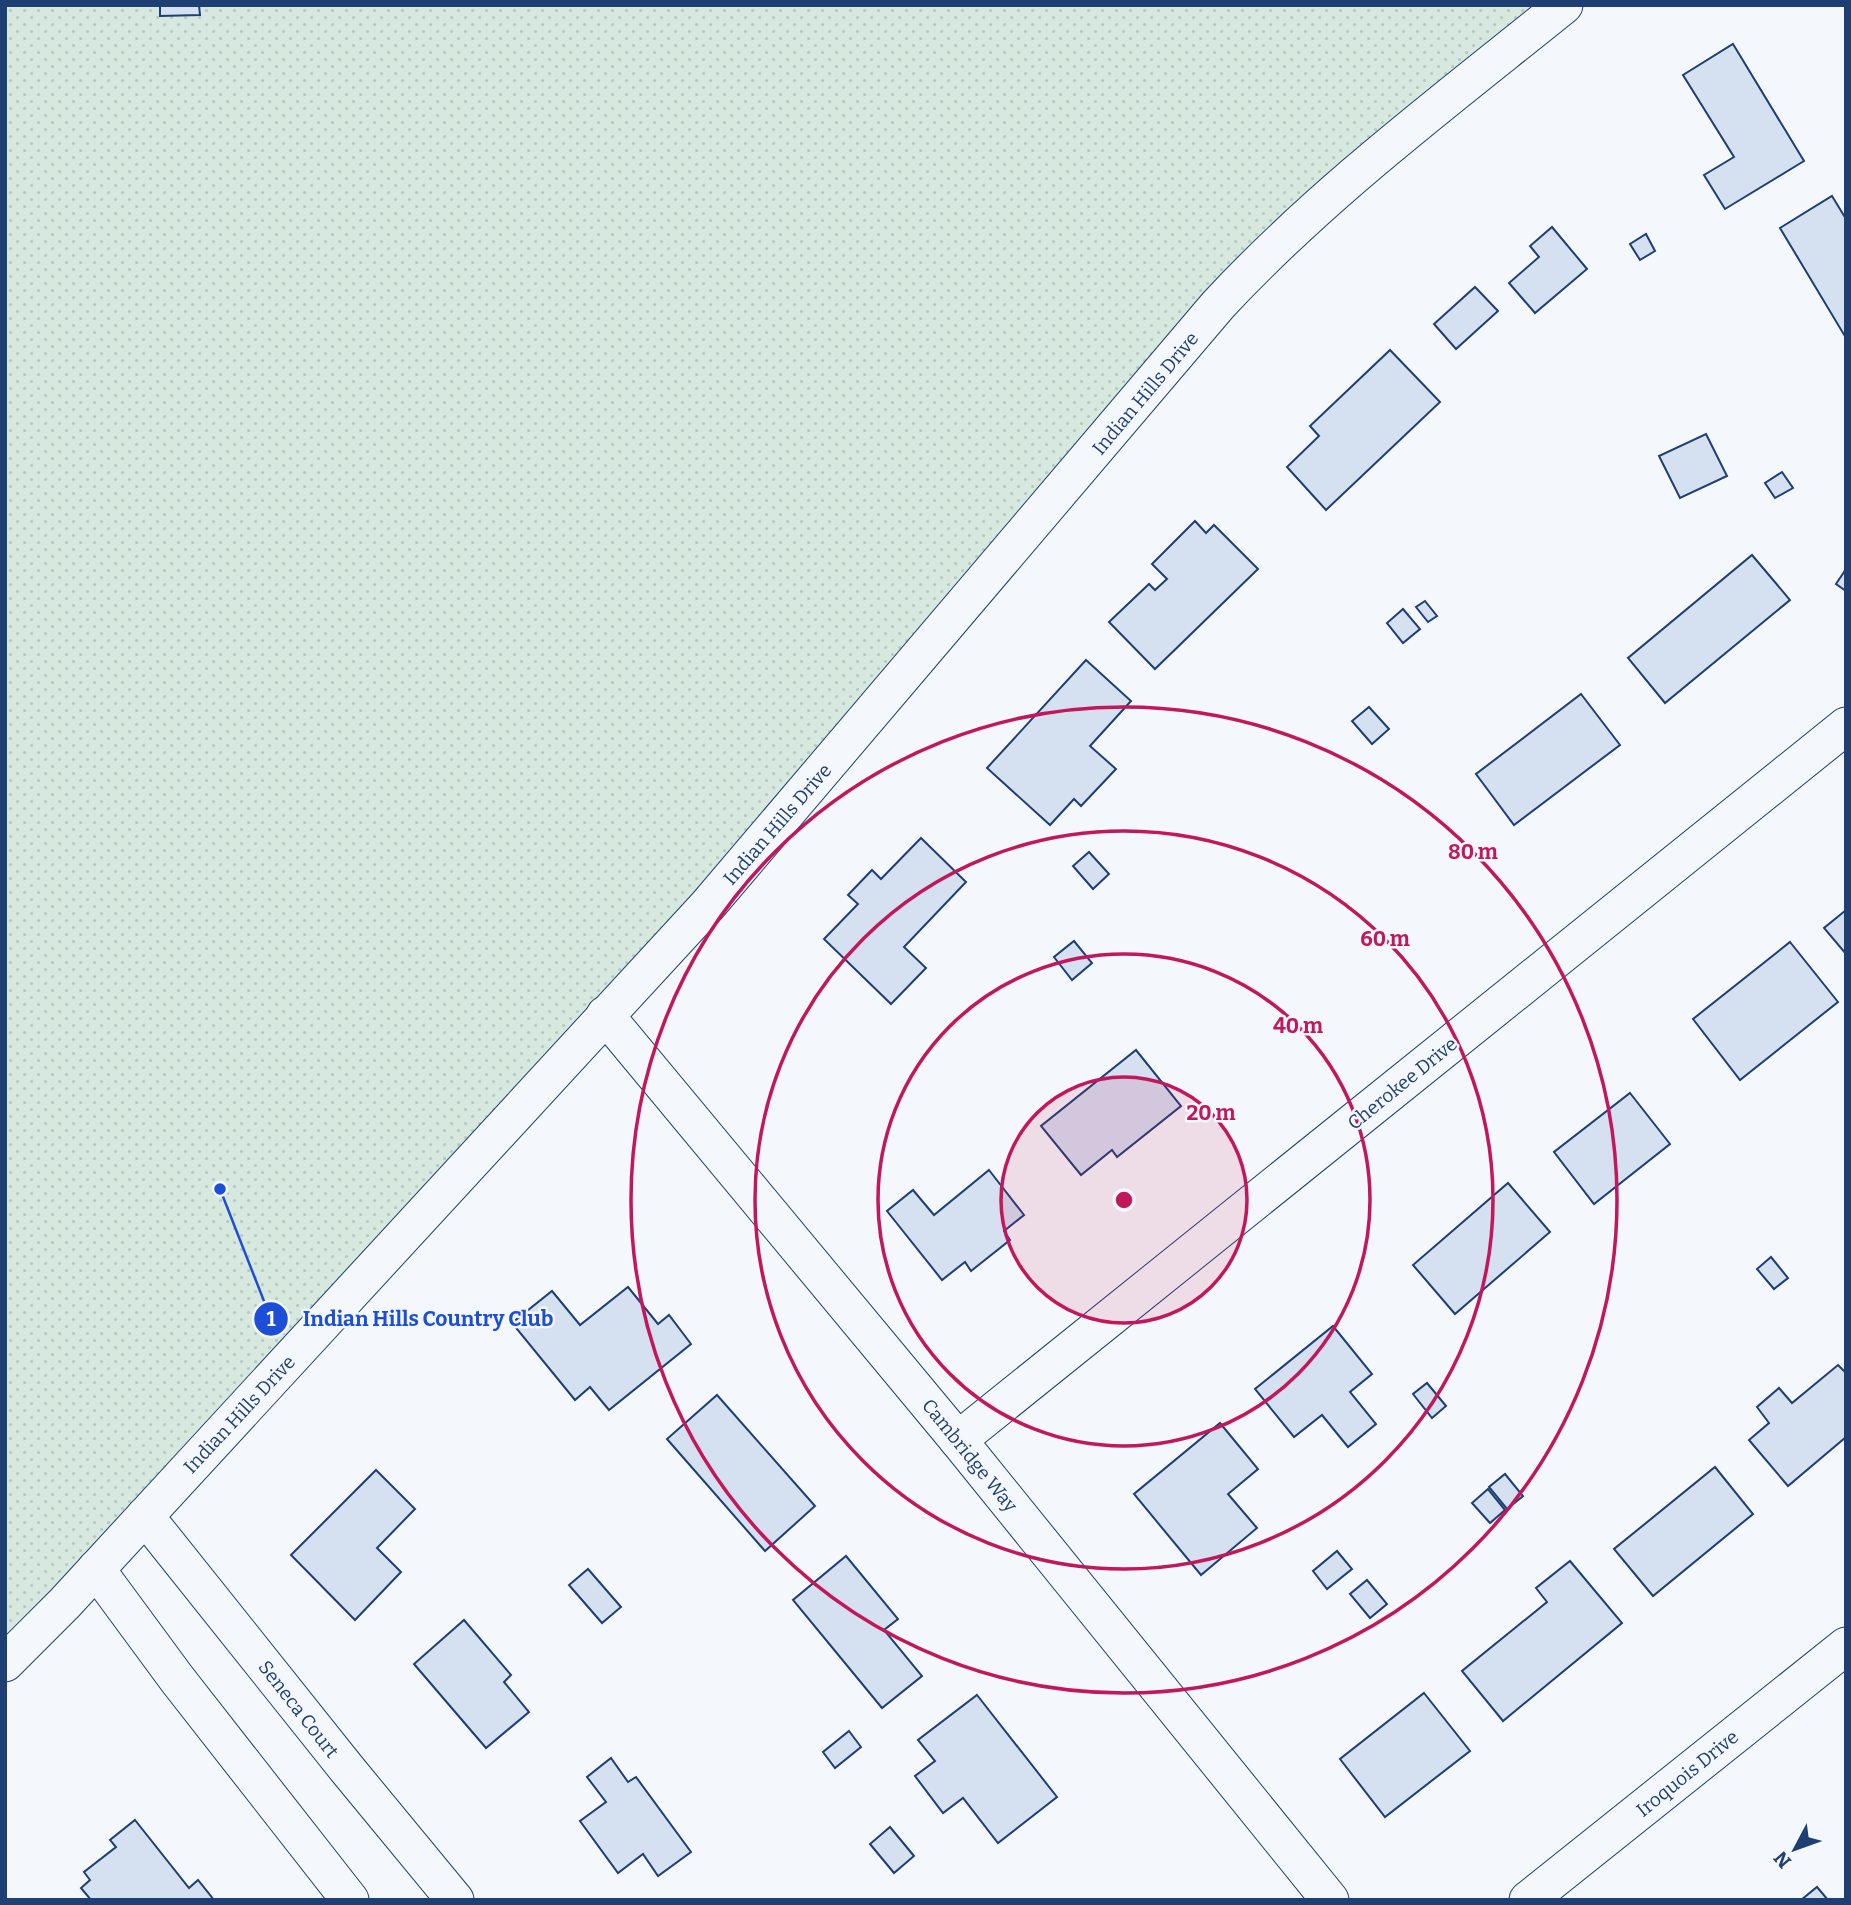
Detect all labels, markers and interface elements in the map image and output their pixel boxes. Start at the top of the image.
street label: Indian Hills Drive [1087,327,1203,459]
street label: Indian Hills Drive [718,759,836,890]
text: 80 m [1448,839,1498,865]
text: 60 m [1360,926,1410,952]
text: 40 m [1273,1013,1323,1039]
street label: Cherokee Drive [1343,1032,1462,1135]
text: 20 m [1187,1100,1235,1126]
centre of rings [1112,1188,1136,1212]
callout: Indian Hills Country Club [254,1298,567,1340]
text: 1 [266,1306,276,1332]
text: Indian Hills Country Club [303,1306,553,1332]
street label: Indian Hills Drive [179,1351,300,1478]
street label: Cambridge Way [917,1394,1023,1517]
street label: Seneca Court [253,1656,344,1763]
street label: Iroquois Drive [1632,1725,1743,1822]
north arrow [1760,1814,1830,1884]
text: N [1769,1846,1796,1873]

